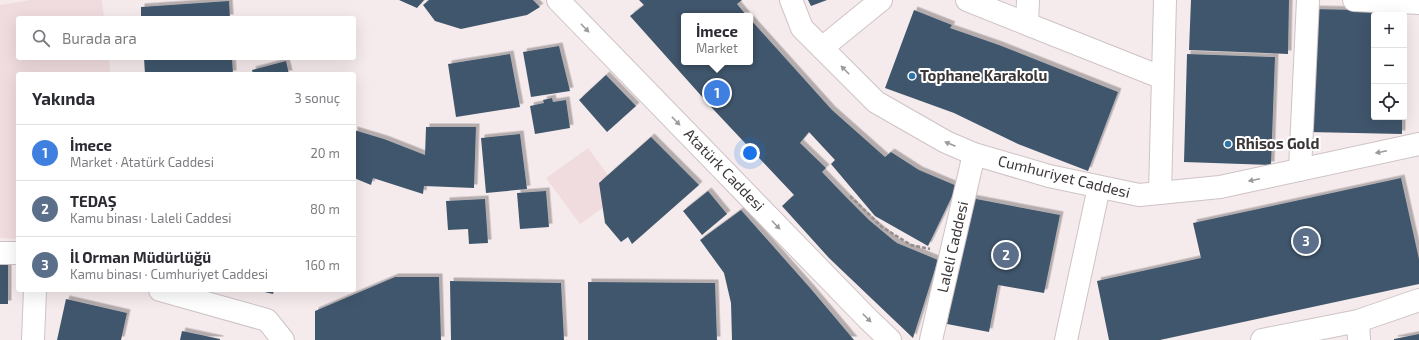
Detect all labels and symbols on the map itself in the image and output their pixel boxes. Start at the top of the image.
one-way arrow [580,23,590,33]
one-way arrow [840,65,850,75]
place label: Tophane Karakolu [920,66,1047,84]
marker: Tophane Karakolu [907,71,917,81]
pin: 1 [704,78,730,108]
one-way arrow [671,116,681,126]
street label: Atatürk Caddesi [681,124,769,214]
place label: Rhisos Gold [1236,134,1319,152]
marker: Rhisos Gold [1223,139,1233,149]
one-way arrow [945,141,956,147]
your location [740,143,760,163]
one-way arrow [1375,150,1387,156]
street label: Cumhuriyet Caddesi [996,151,1132,201]
one-way arrow [1248,177,1260,183]
street label: Laleli Caddesi [933,199,971,294]
one-way arrow [771,220,781,230]
pin: 3 [1293,226,1319,256]
pin: 2 [993,240,1019,270]
one-way arrow [862,313,872,323]

